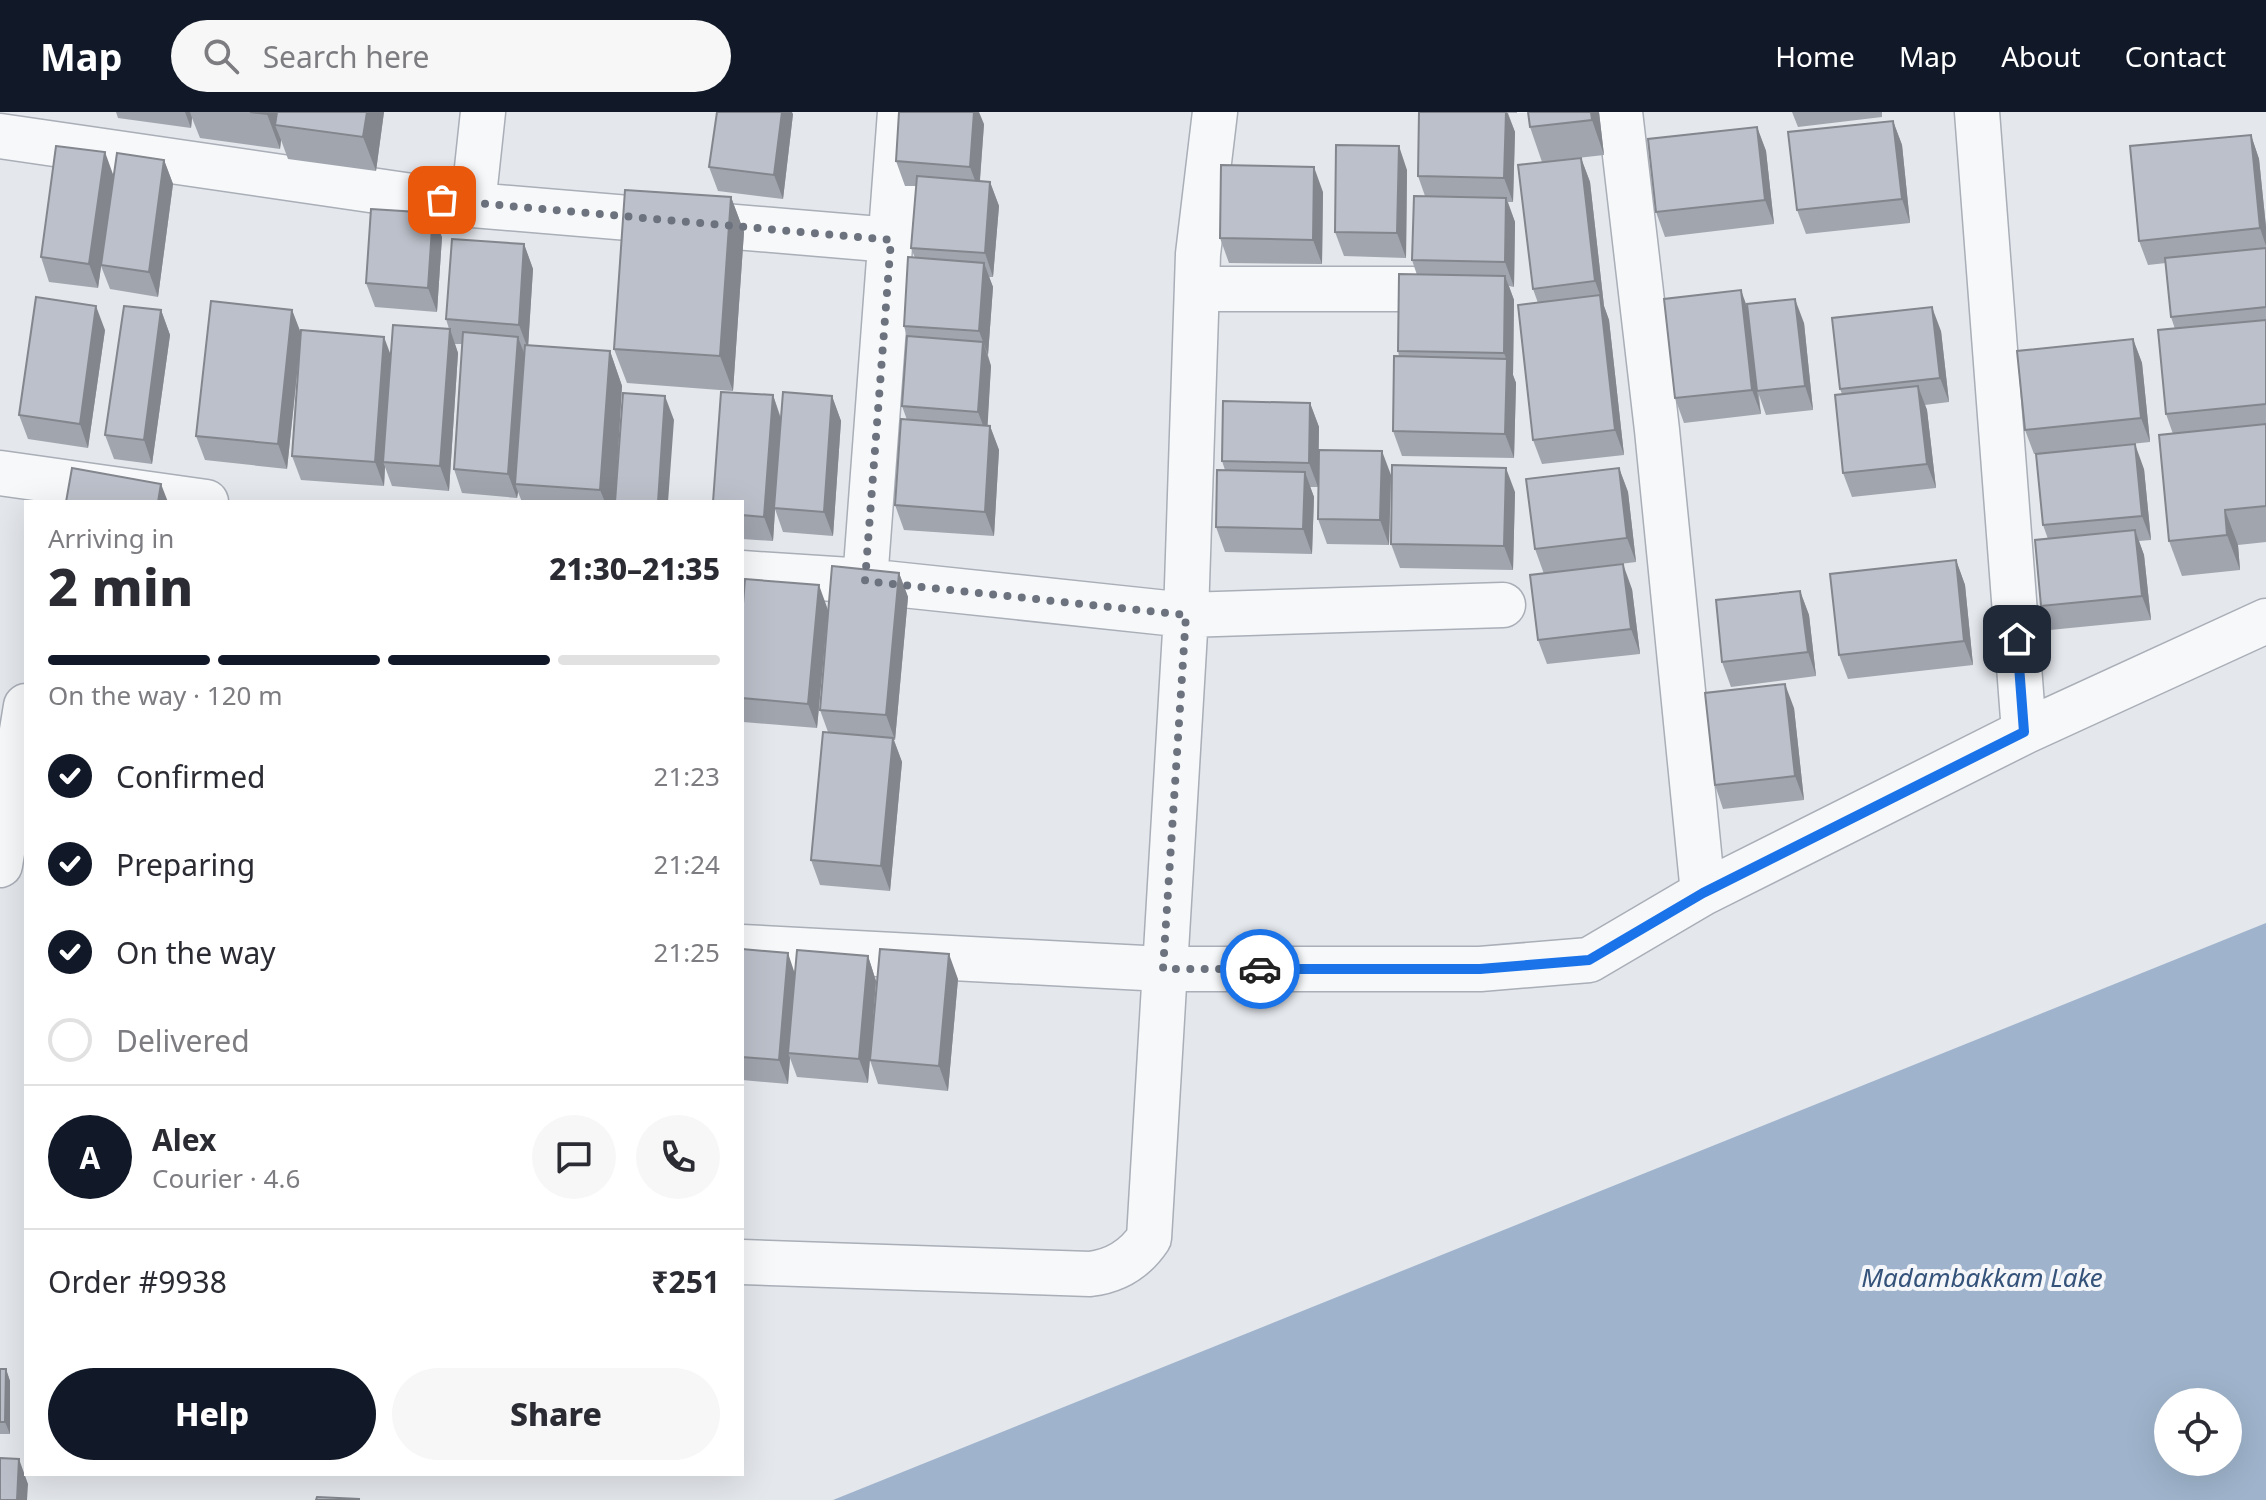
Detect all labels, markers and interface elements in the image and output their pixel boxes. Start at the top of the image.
search box [171,20,731,92]
text: Map [40,30,123,82]
icon: search [199,34,243,78]
text: Search here [263,36,430,77]
text: Home [1775,37,1855,75]
text: Map [1899,37,1957,75]
text: About [2001,37,2081,75]
text: Contact [2125,37,2226,75]
pin [408,166,476,234]
icon: bag [420,178,464,222]
text: Arriving in [48,520,174,556]
text: 21:30–21:35 [549,548,720,589]
text: 2 min [48,550,193,621]
pin [1983,605,2051,673]
icon: home [1995,617,2039,661]
text: On the way · 120 m [48,677,282,713]
icon: check [48,754,92,798]
text: Confirmed [116,756,266,797]
text: 21:23 [654,758,720,794]
icon: check [48,842,92,886]
text: Preparing [116,844,255,885]
text: 21:24 [654,846,720,882]
courier [1220,929,1300,1009]
icon: check [48,930,92,974]
text: On the way [116,932,276,973]
text: 21:25 [654,934,720,970]
icon: car [1238,947,1282,991]
text: Delivered [116,1020,250,1061]
button: chat [532,1115,616,1199]
button: phone [636,1115,720,1199]
text: Alex [152,1119,216,1160]
text: A [80,1137,100,1178]
text: Courier · 4.6 [152,1160,300,1196]
water label: Madambakkam Lake [1861,1259,2103,1295]
text: Order #9938 [48,1261,227,1302]
text: ₹251 [651,1261,720,1302]
button: Help [48,1368,376,1460]
button: Share [392,1368,720,1460]
map controls [2154,1388,2242,1476]
button: locate [2154,1388,2242,1476]

